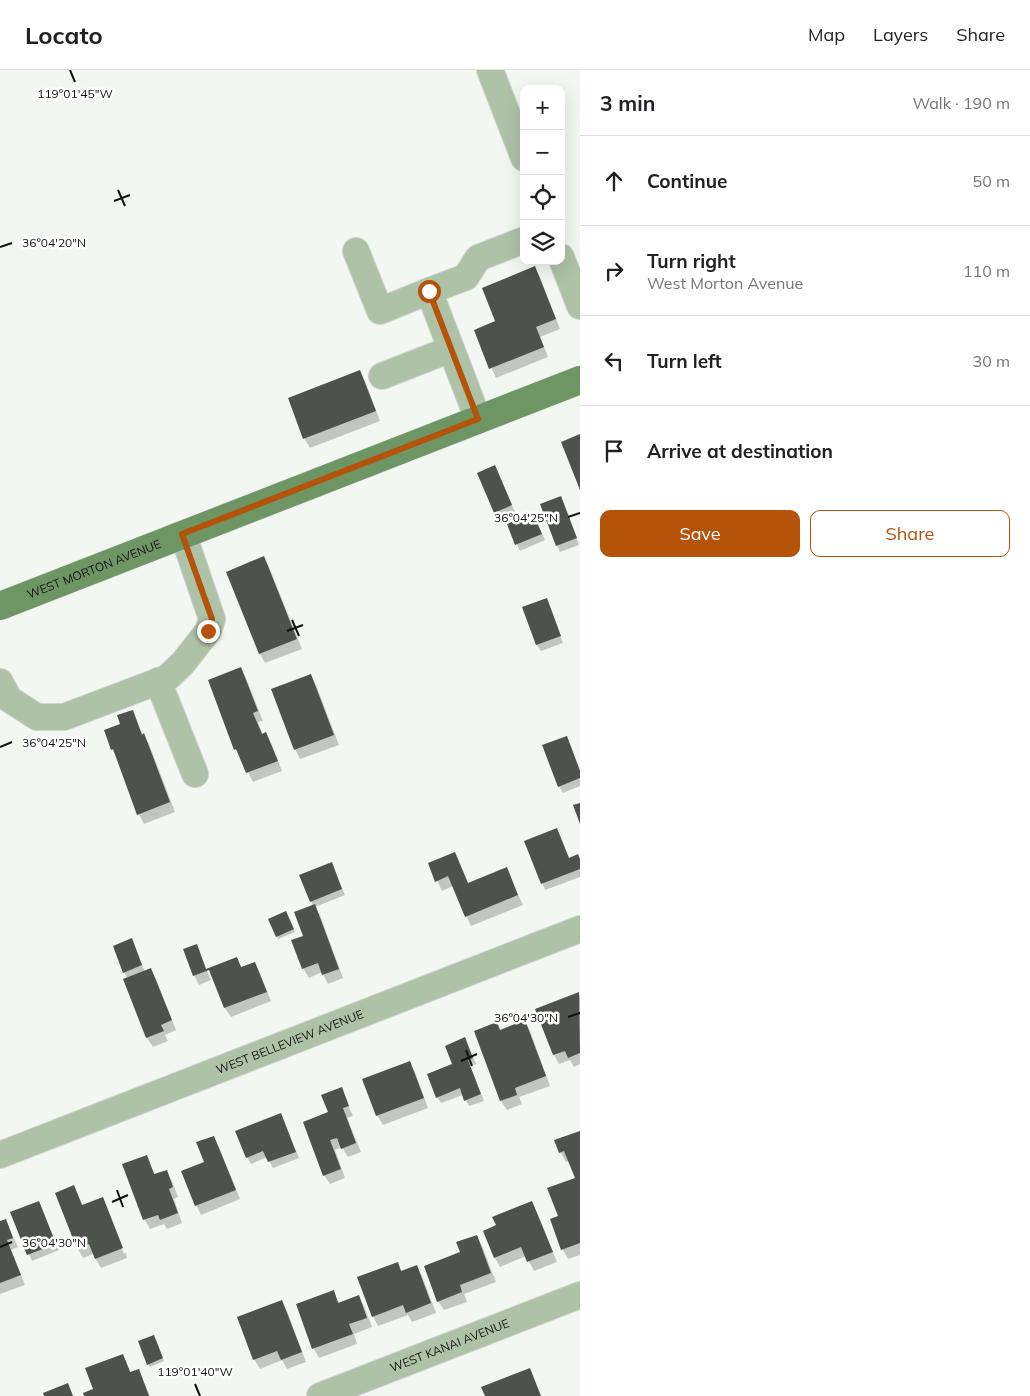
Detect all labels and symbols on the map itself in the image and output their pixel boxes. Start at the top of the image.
text: 119°01'45"W [37,86,113,101]
text: 36°04'20"N [22,235,86,250]
route start [418,280,441,303]
text: 36°04'25"N [494,510,558,525]
street label: WEST MORTON AVENUE [25,536,163,602]
route end [197,620,220,643]
text: 36°04'25"N [22,735,86,750]
street label: WEST BELLEVIEW AVENUE [214,1006,365,1077]
text: 36°04'30"N [494,1010,558,1025]
text: 36°04'30"N [22,1235,86,1250]
street label: WEST KANAI AVENUE [388,1315,511,1375]
text: 119°01'40"W [157,1364,233,1379]

